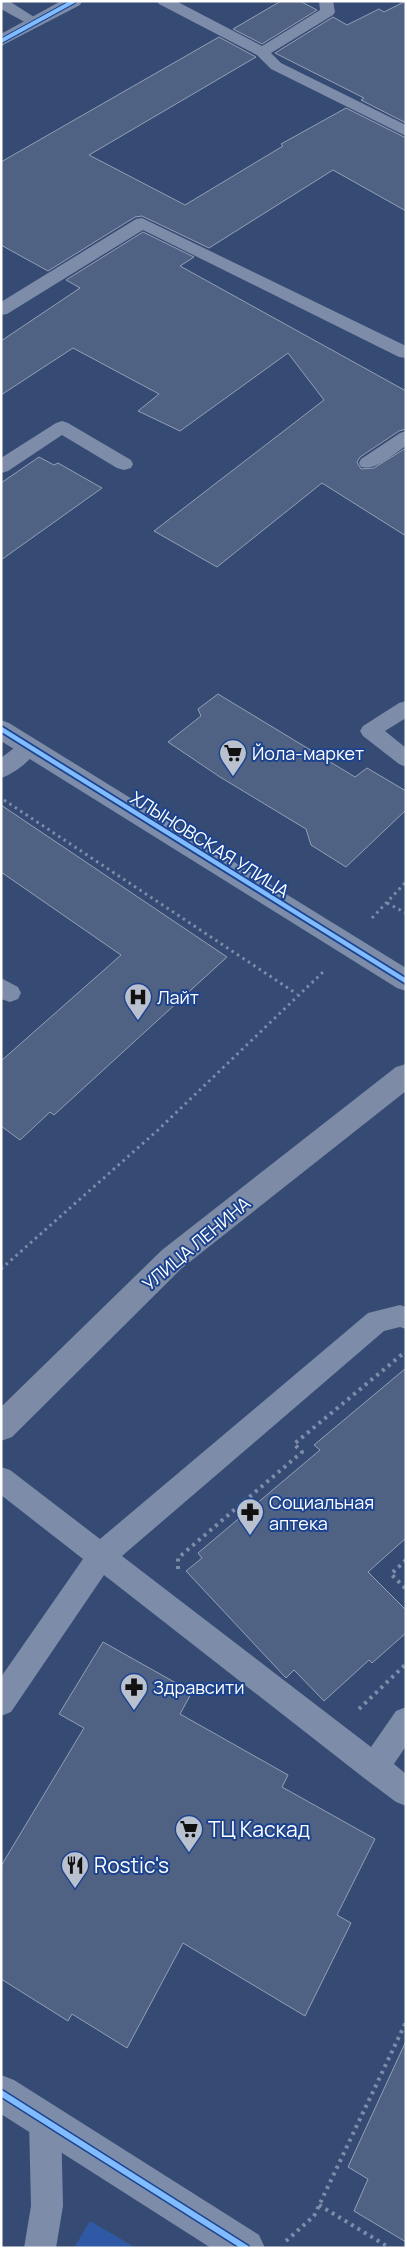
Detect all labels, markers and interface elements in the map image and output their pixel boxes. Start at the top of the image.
supermarket icon: Йола-маркет [218,738,248,777]
place label: Йола-маркет [252,741,364,765]
street label: ХЛЫНОВСКАЯ УЛИЦА [126,785,295,903]
hospital icon: Лайт [123,982,153,1021]
place label: Лайт [157,985,199,1009]
street label: УЛИЦА ЛЕНИНА [137,1190,255,1295]
place label: Социальная аптека [269,1490,374,1535]
pharmacy icon: Социальная аптека [235,1497,265,1536]
pharmacy icon: Здравсити [119,1672,149,1711]
place label: Здравсити [153,1675,244,1699]
supermarket icon: ТЦ Каскад [174,1814,204,1853]
place label: ТЦ Каскад [208,1815,310,1843]
restaurant icon: Rostic's [60,1850,90,1889]
place label: Rostic's [94,1851,169,1879]

